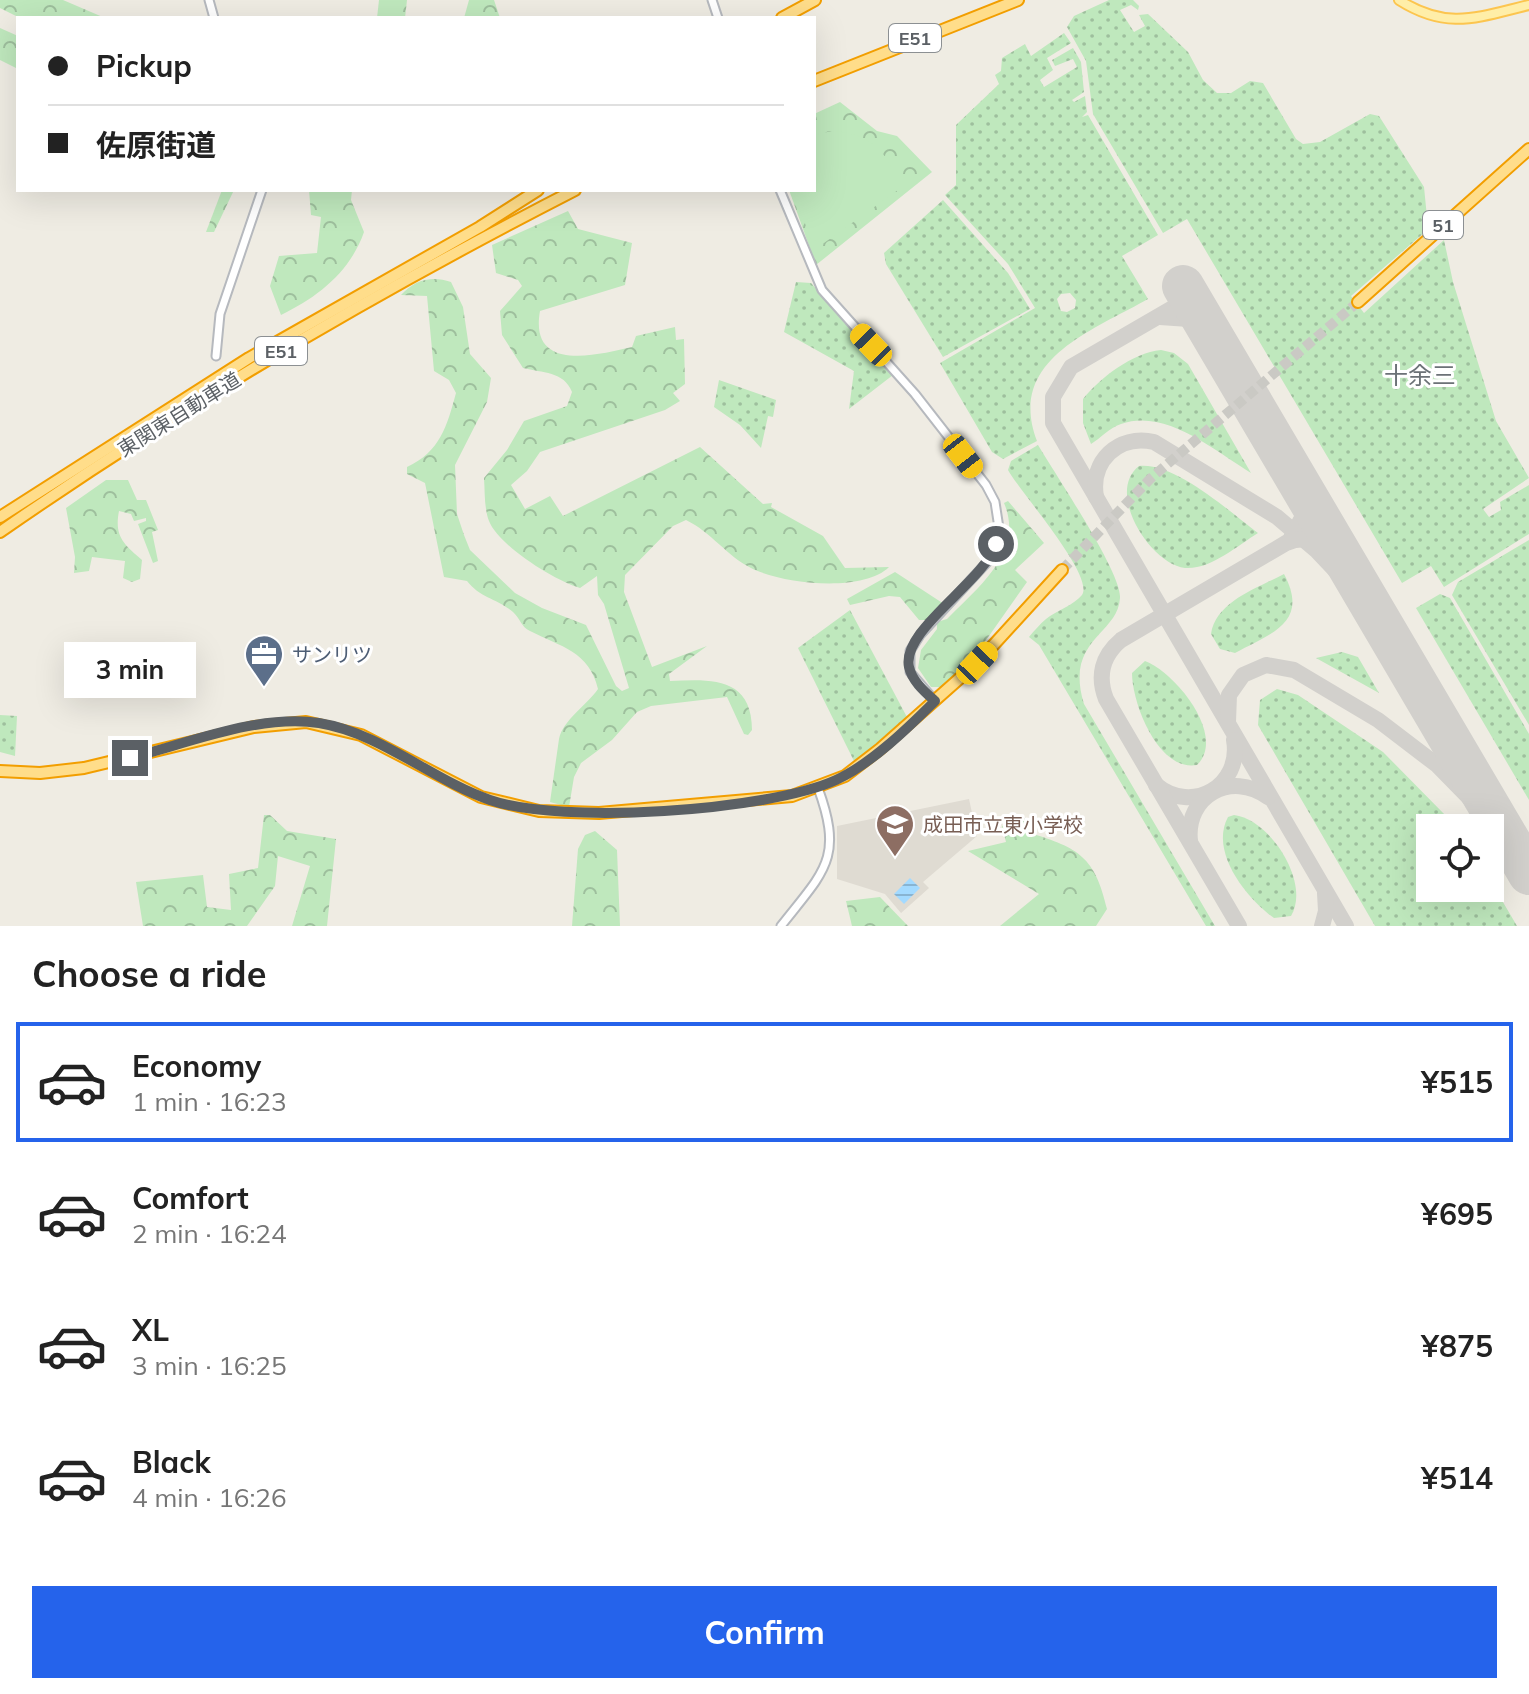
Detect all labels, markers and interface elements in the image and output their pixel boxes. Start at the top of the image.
road number: E51 [889,24,941,52]
text: Pickup [96,47,192,85]
text: 佐原街道 [96,126,216,164]
road number: 51 [1423,211,1463,239]
car [846,319,896,371]
road number: E51 [255,337,307,365]
district label: 十余三 [1384,360,1456,390]
street label: 東関東自動車道 [113,366,245,462]
car [939,430,987,482]
route start [978,526,1014,562]
office icon: サンリツ [243,633,285,688]
car [952,637,1002,689]
callout: 3 min [64,642,196,698]
place label: サンリツ [292,642,372,667]
text: 3 min [96,653,164,686]
route end [112,740,148,776]
school or university icon: 成田市立東小学校 [874,803,916,858]
place label: 成田市立東小学校 [923,812,1083,837]
map controls [1416,814,1504,902]
button: locate [1416,814,1504,902]
text: Choose a ride [32,951,266,996]
icon: car [36,1046,108,1118]
text: Economy [132,1047,261,1085]
text: ¥515 [1421,1063,1493,1101]
text: 1 min · 16:23 [132,1085,287,1118]
icon: car [36,1178,108,1250]
text: Comfort [132,1179,249,1217]
text: ¥695 [1421,1195,1493,1233]
text: 2 min · 16:24 [132,1217,287,1250]
icon: car [36,1310,108,1382]
text: XL [132,1311,169,1349]
text: ¥875 [1421,1327,1493,1365]
text: 3 min · 16:25 [132,1349,287,1382]
icon: car [36,1442,108,1514]
text: Black [132,1443,211,1481]
text: ¥514 [1421,1459,1493,1497]
text: 4 min · 16:26 [132,1481,287,1514]
button: Confirm [32,1586,1497,1678]

